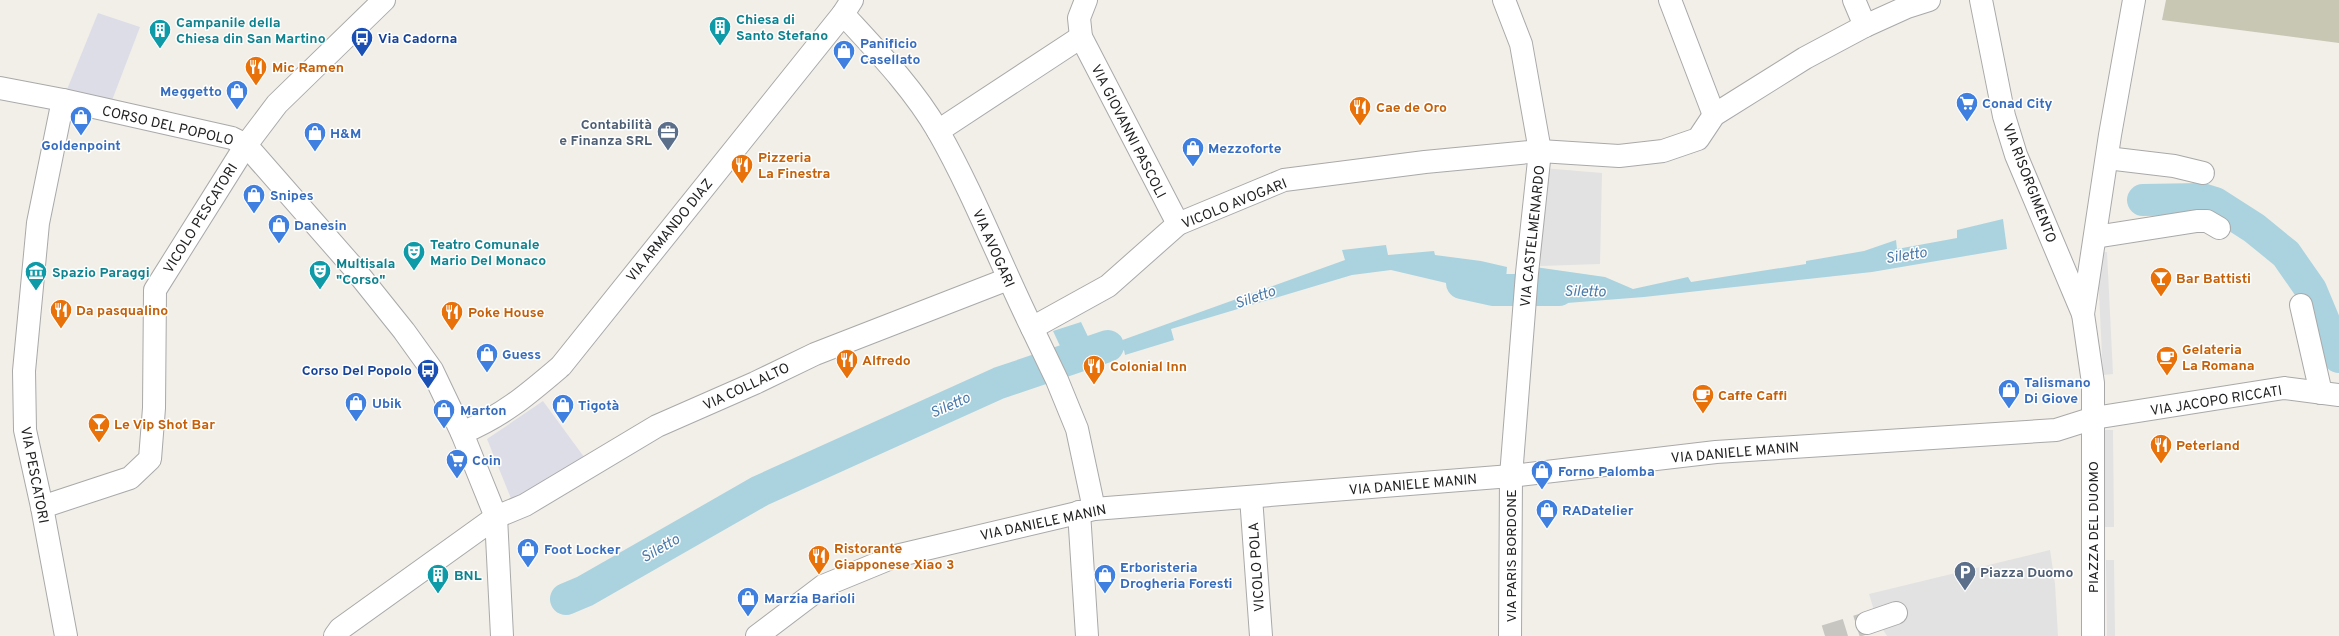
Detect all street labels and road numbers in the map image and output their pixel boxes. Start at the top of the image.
street label: VIA GIOVANNI PASCOLI [1087,62,1169,201]
street label: CORSO DEL POPOLO [100,103,235,150]
street label: VIA RISORGIMENTO [1998,121,2059,246]
street label: VICOLO PESCATORI [161,161,242,277]
street label: VIA CASTELMENARDO [1518,164,1549,308]
street label: VIA ARMANDO DIAZ [623,176,717,286]
street label: VICOLO AVOGARI [1179,176,1290,233]
street label: VIA AVOGARI [968,207,1017,290]
street label: VIA COLLALTO [701,360,793,415]
street label: VIA JACOPO RICCATI [2149,383,2283,420]
street label: VIA PESCATORI [16,426,51,525]
street label: VIA DANIELE MANIN [1670,439,1800,468]
street label: PIAZZA DEL DUOMO [2086,461,2103,593]
street label: VIA DANIELE MANIN [1348,471,1478,500]
street label: VIA PARIS BORDONE [1504,489,1521,623]
street label: VIA DANIELE MANIN [979,502,1108,545]
street label: VICOLO POLA [1246,521,1269,612]

